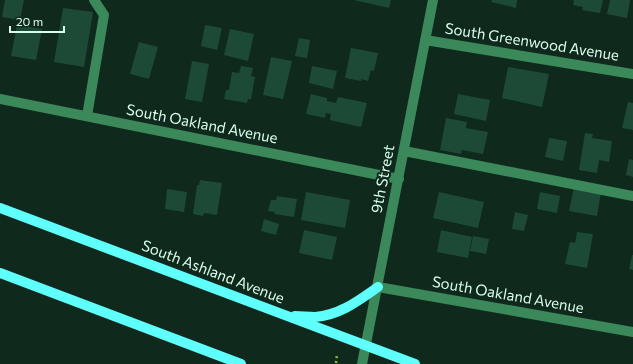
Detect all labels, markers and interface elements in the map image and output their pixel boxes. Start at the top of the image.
scale bar [10,8,64,34]
text: 20 m [16,14,43,28]
street label: South Greenwood Avenue [444,18,621,64]
street label: South Oakland Avenue [125,100,279,147]
street label: 9th Street [367,143,397,214]
street label: South Ashland Avenue [140,236,287,307]
street label: South Oakland Avenue [431,272,586,316]

